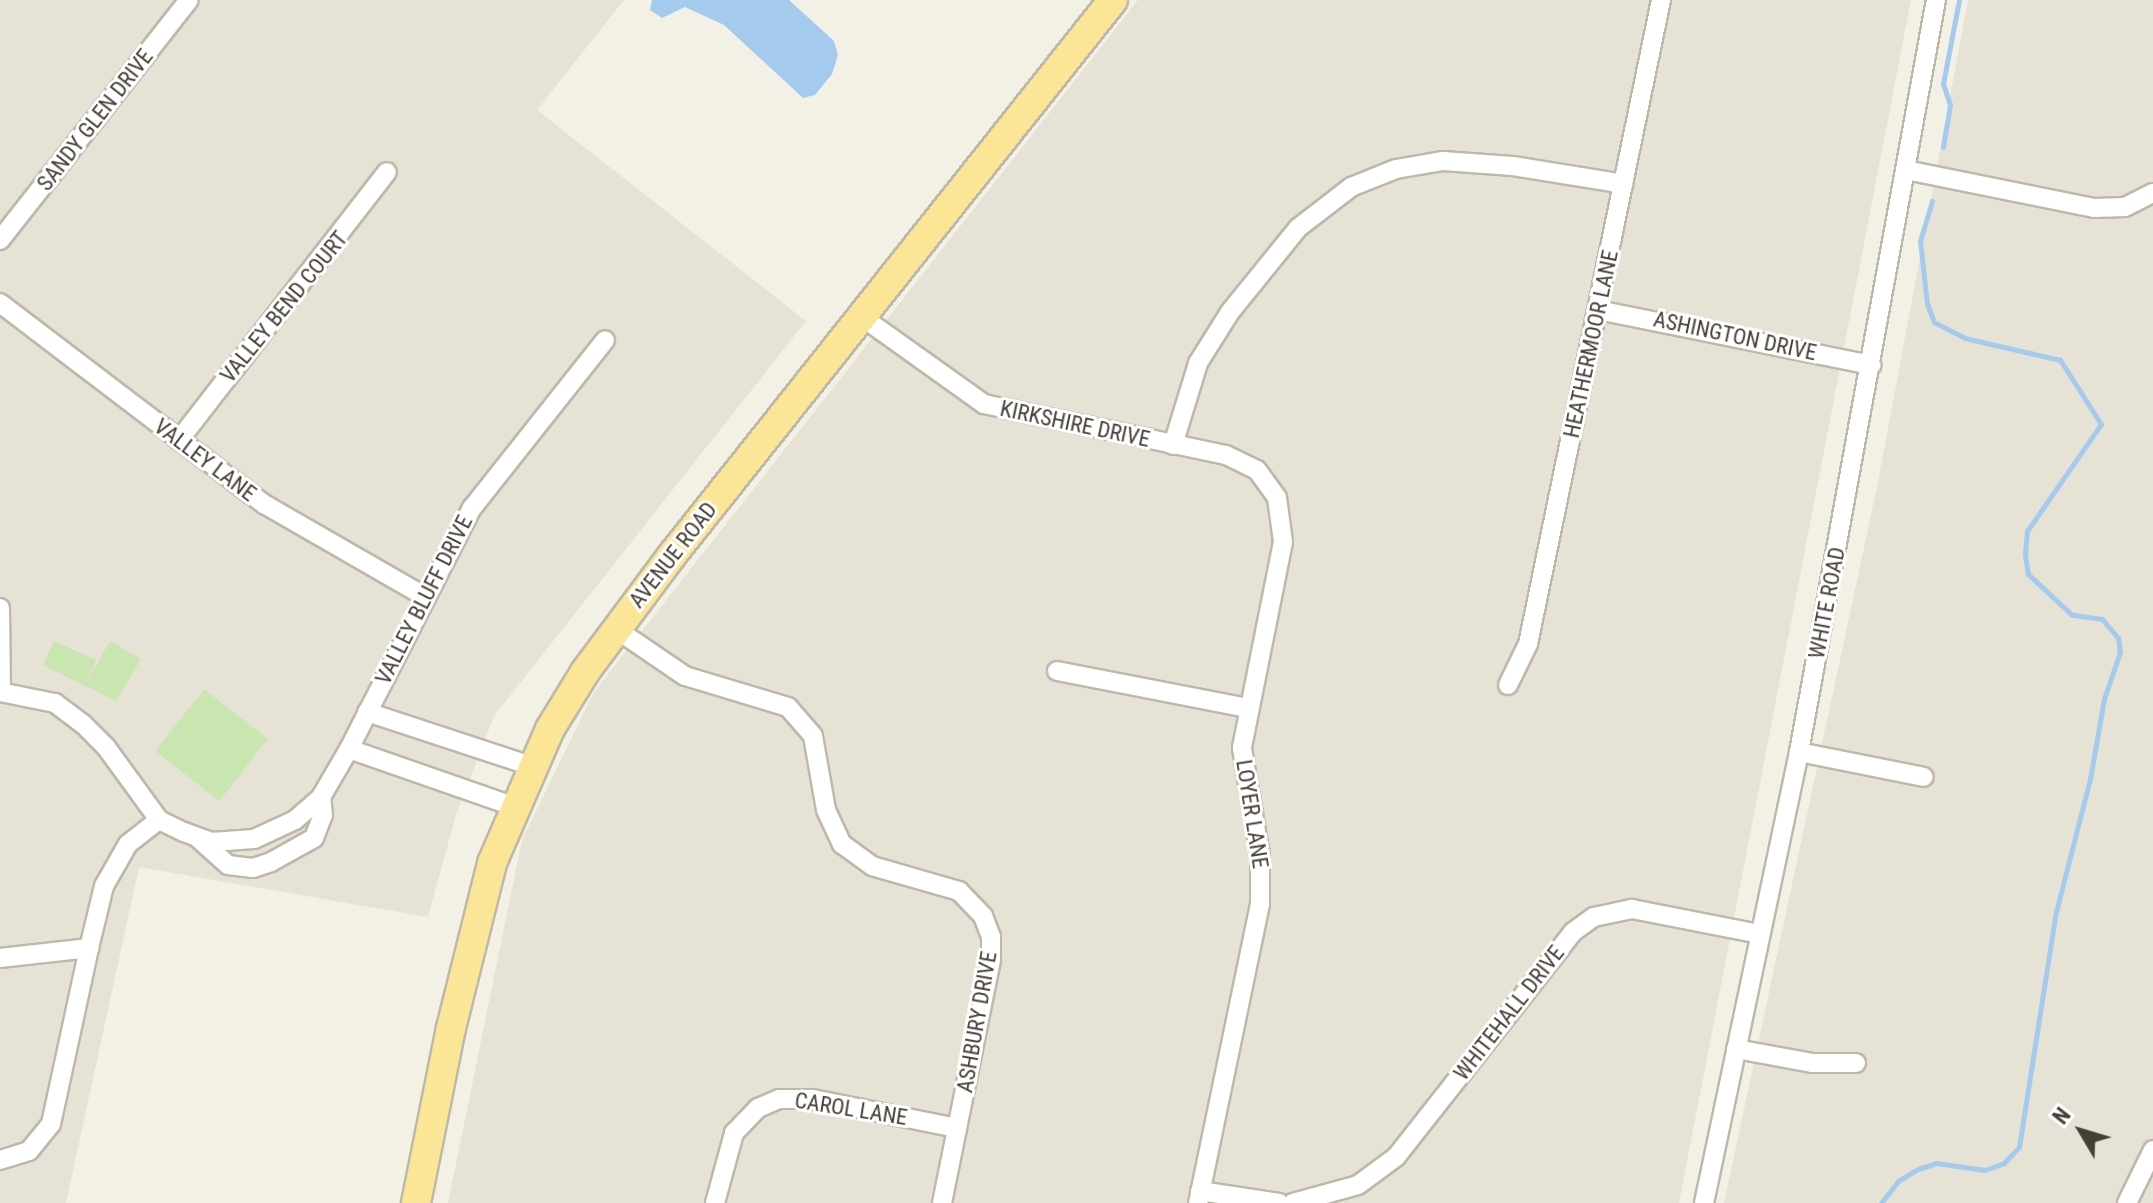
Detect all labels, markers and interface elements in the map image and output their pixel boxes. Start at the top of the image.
street label: SANDY GLEN DRIVE [31,44,159,196]
street label: VALLEY BEND COURT [215,226,353,388]
street label: HEATHERMOOR LANE [1558,248,1624,440]
street label: ASHINGTON DRIVE [1651,306,1819,366]
street label: KIRKSHIRE DRIVE [998,395,1152,453]
street label: VALLEY LANE [149,413,261,507]
street label: AVENUE ROAD [624,497,722,613]
street label: VALLEY BLUFF DRIVE [370,511,478,689]
street label: WHITE ROAD [1803,545,1851,661]
street label: LOYER LANE [1230,758,1274,870]
street label: WHITEHALL DRIVE [1448,940,1570,1086]
street label: ASHBURY DRIVE [952,949,1002,1095]
street label: CAROL LANE [793,1087,909,1131]
north arrow [2041,1091,2121,1171]
text: N [2048,1103,2076,1129]

